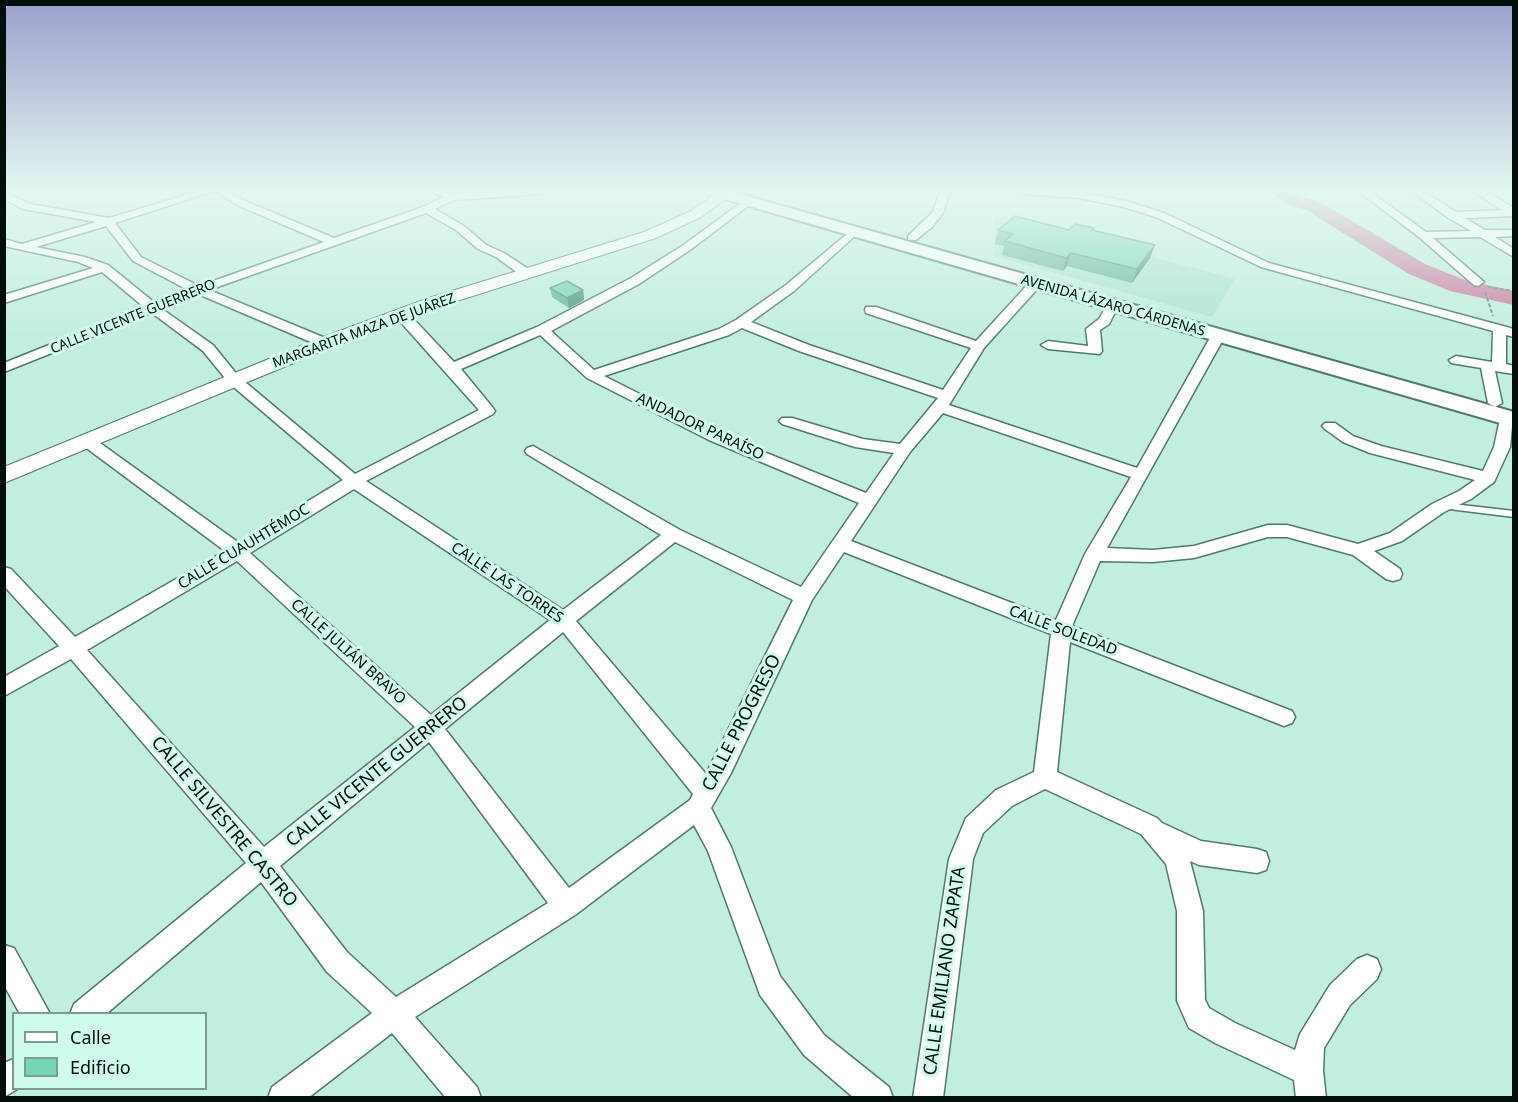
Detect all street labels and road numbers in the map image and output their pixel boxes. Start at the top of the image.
street label: AVENIDA LÁZARO CÁRDENAS [1019,272,1207,340]
street label: CALLE VICENTE GUERRERO [48,276,218,358]
street label: MARGARITA MAZA DE JUÁREZ [270,290,458,372]
street label: ANDADOR PARAÍSO [633,389,767,465]
street label: CALLE CUAUHTÉMOC [175,501,313,593]
street label: CALLE LAS TORRES [447,539,567,627]
street label: CALLE JULIÁN BRAVO [287,596,409,708]
street label: CALLE SOLEDAD [1006,602,1120,660]
street label: CALLE PROGRESO [698,651,786,795]
street label: CALLE VICENTE GUERRERO [282,692,472,852]
street label: CALLE SILVESTRE CASTRO [146,732,302,912]
street label: CALLE EMILIANO ZAPATA [920,865,970,1077]

